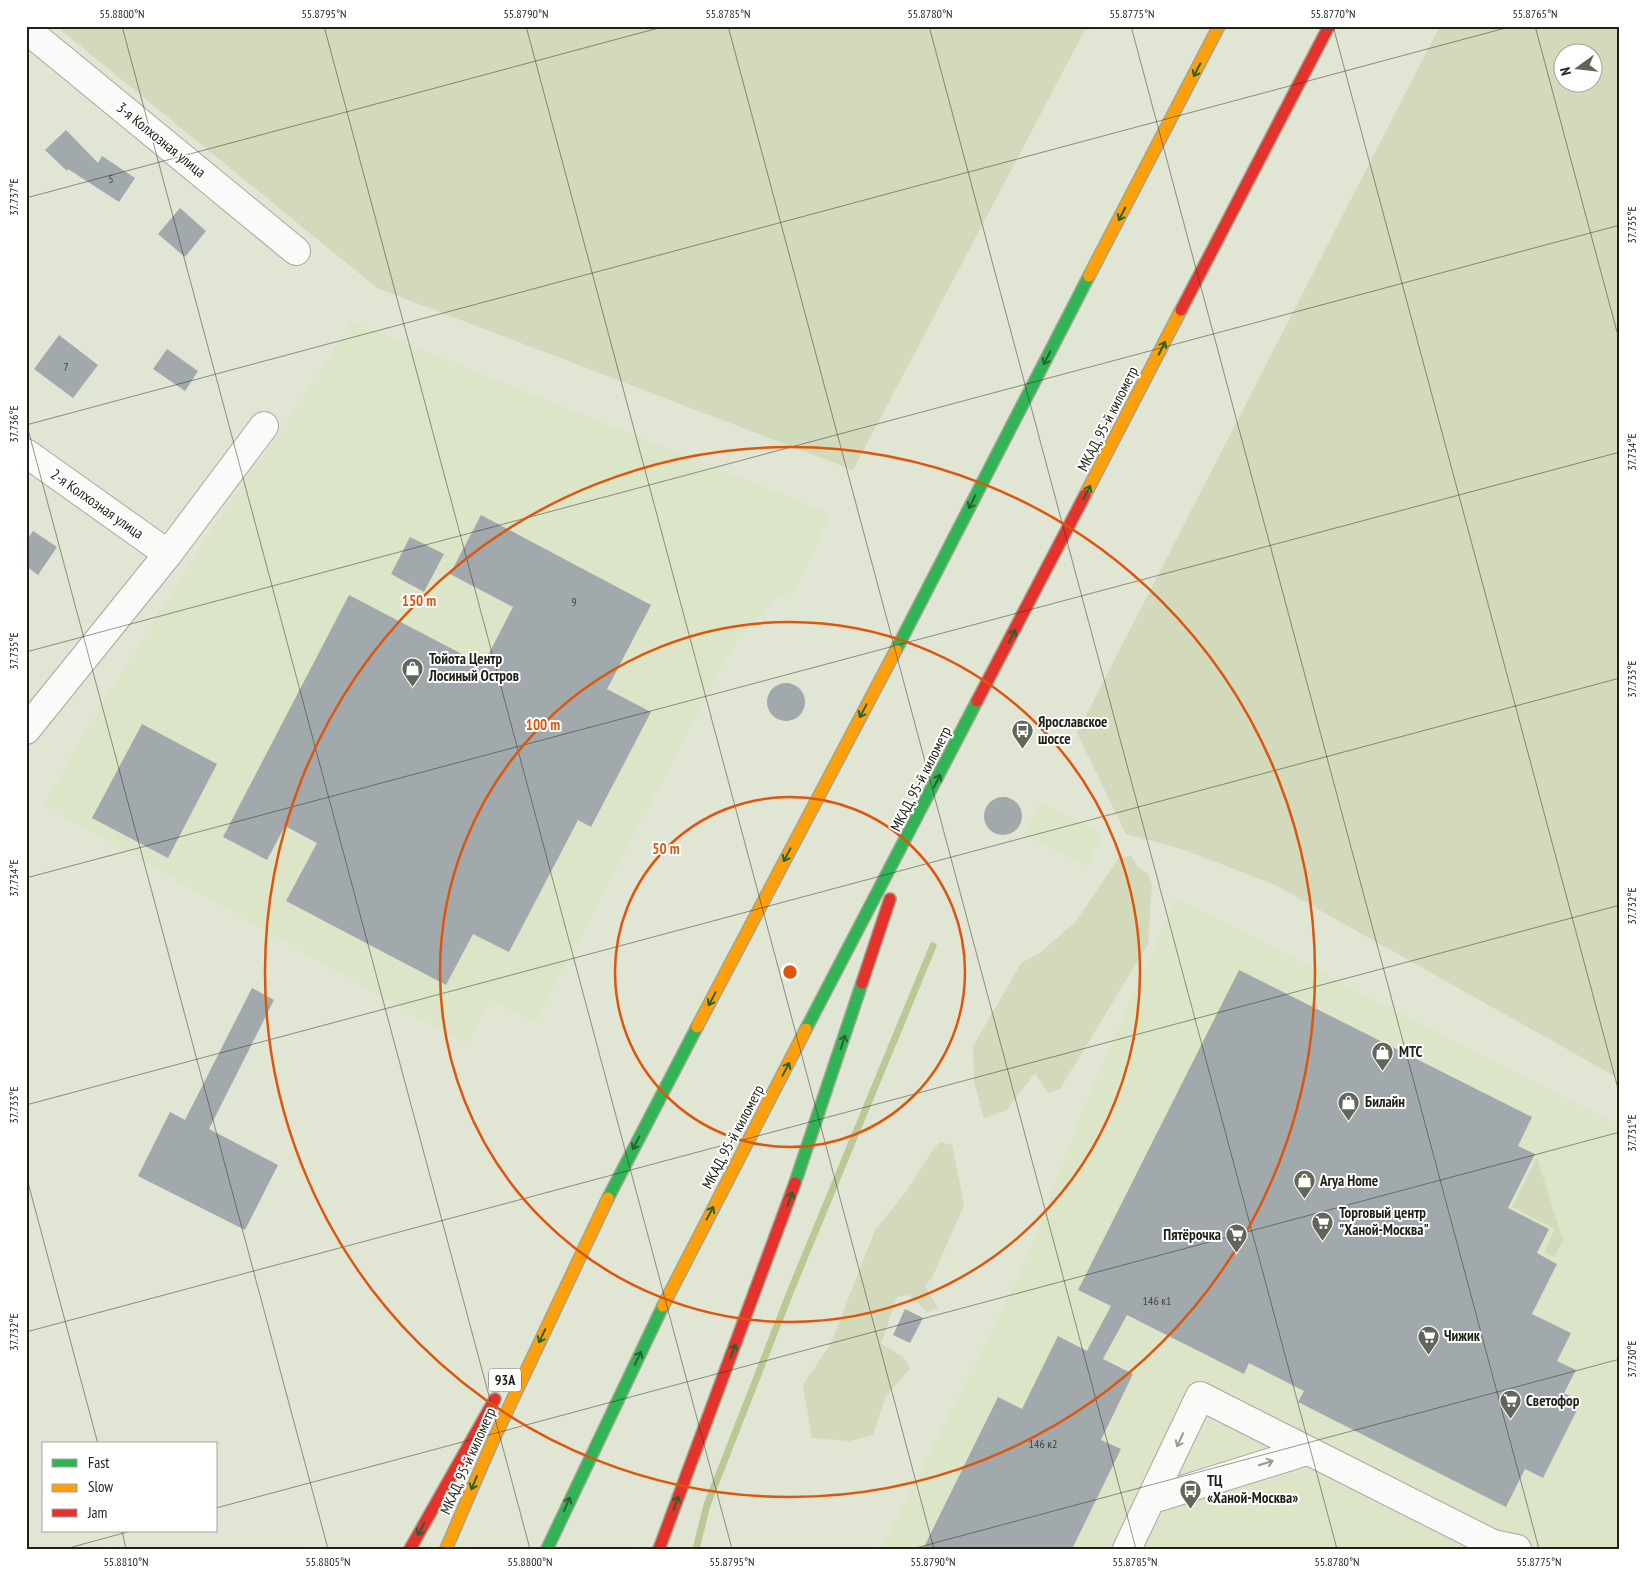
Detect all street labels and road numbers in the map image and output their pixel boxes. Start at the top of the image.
street label: 3-я Колхозная улица [113,98,210,181]
street label: МКАД, 95-й километр [1073,363,1142,474]
street label: 2-я Колхозная улица [47,464,147,543]
street label: МКАД, 95-й километр [886,723,955,834]
street label: МКАД, 95-й километр [697,1082,768,1192]
road number: 93A [489,1368,521,1392]
street label: МКАД, 95-й километр [435,1404,500,1517]

